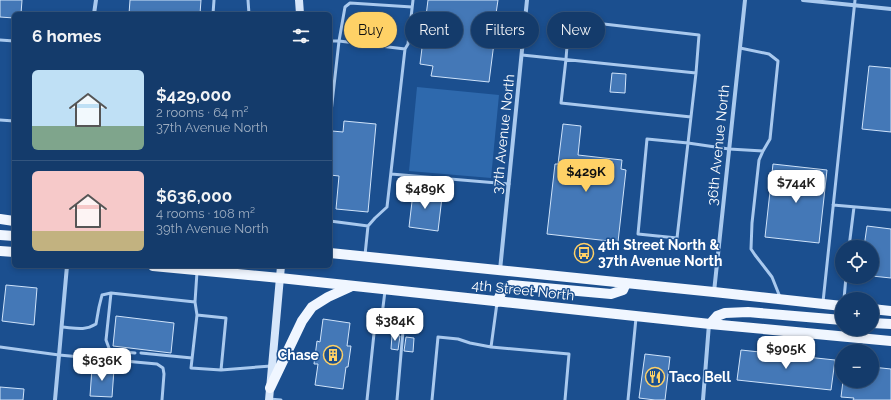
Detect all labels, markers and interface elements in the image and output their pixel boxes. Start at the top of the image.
chip: Buy [344,12,397,48]
chip: Rent [405,12,463,48]
chip: Filters [471,12,539,48]
chip: New [547,12,605,48]
icon: filters [290,25,312,47]
text: 6 homes [32,26,101,46]
street label: 37th Avenue North [489,73,517,195]
street label: 36th Avenue North [704,84,732,206]
text: $429,000 [156,85,231,105]
icon: home [64,86,112,134]
text: 2 rooms · 64 m² [156,105,248,120]
text: 37th Avenue North [156,120,268,135]
pin: $429K [558,159,614,193]
text: $429K [566,164,606,179]
pin: $744K [768,170,824,204]
text: $744K [777,175,815,190]
pin: $489K [397,176,453,210]
text: $489K [405,181,445,196]
text: $636,000 [156,186,232,206]
icon: home [64,187,112,235]
text: 4 rooms · 108 m² [156,206,255,221]
text: 39th Avenue North [156,221,269,236]
place label: 4th Street North & 37th Avenue North [598,237,722,269]
map controls [835,240,879,388]
button: locate [835,240,879,284]
bus stop icon: 4th Street North & 37th Avenue North [573,242,595,264]
street label: 4th Street North [471,277,575,303]
button: + [835,292,879,336]
pin: $384K [367,308,423,342]
text: $384K [375,313,415,328]
pin: $905K [758,336,814,370]
text: $905K [766,341,806,356]
building icon: Chase [322,344,344,366]
button: − [835,344,879,388]
place label: Chase [278,347,320,363]
pin: $636K [74,348,130,382]
text: $636K [82,353,122,368]
restaurant icon: Taco Bell [644,366,666,388]
place label: Taco Bell [669,369,732,385]

